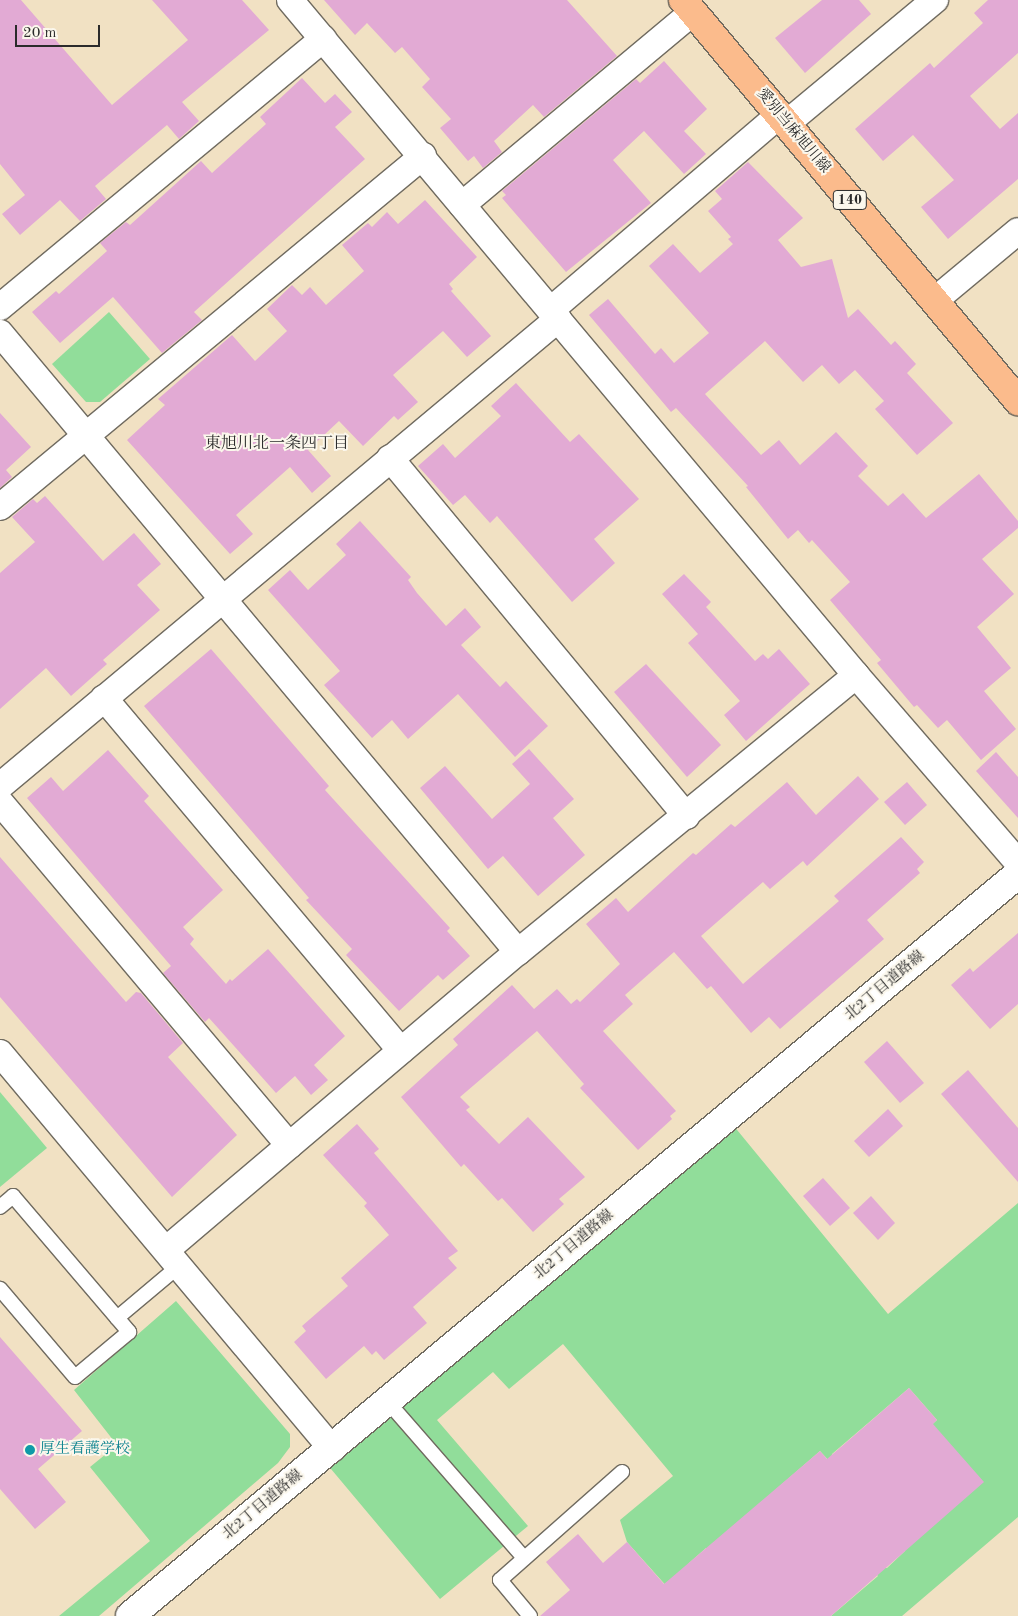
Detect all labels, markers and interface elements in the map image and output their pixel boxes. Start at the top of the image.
scale bar [18,15,102,47]
text: 20 m [23,26,57,41]
street label: 愛別当麻旭川線 [752,85,834,177]
road number: 140 [832,188,868,212]
district label: 東旭川北一条四丁目 [205,434,349,454]
street label: 北2丁目道路線 [841,947,929,1025]
street label: 北2丁目道路線 [530,1206,618,1284]
place label: 厚生看護学校 [40,1441,130,1459]
marker: 厚生看護学校 [24,1444,36,1456]
street label: 北2丁目道路線 [219,1466,307,1544]

